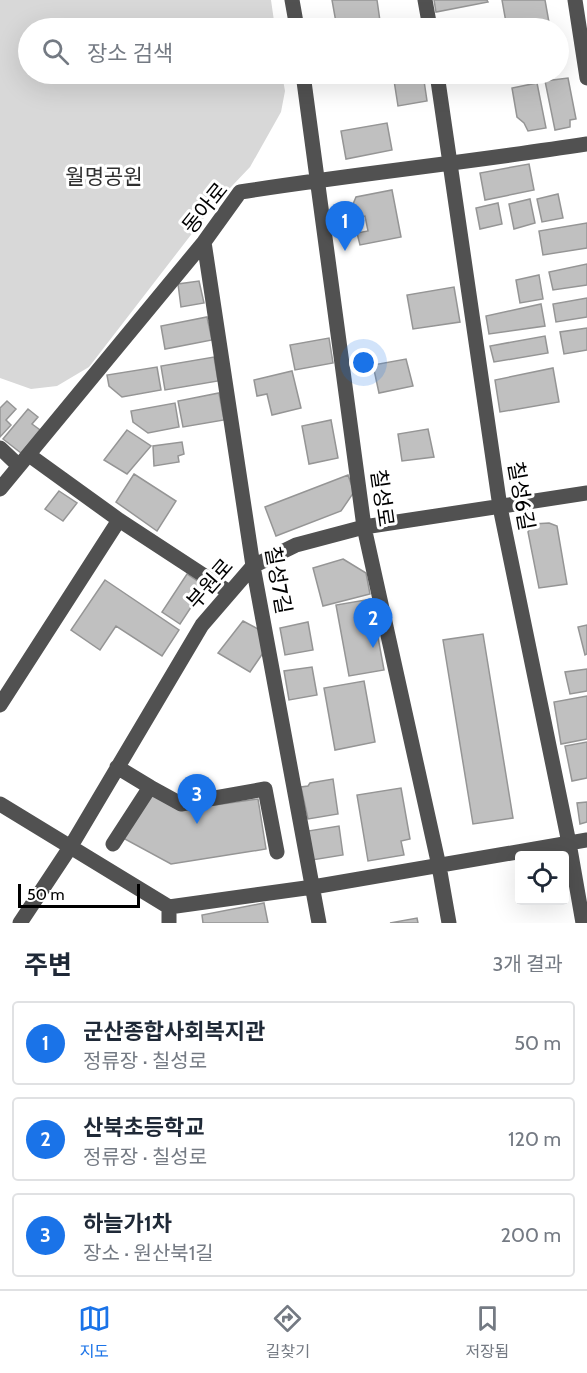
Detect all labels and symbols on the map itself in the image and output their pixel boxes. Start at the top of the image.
park label: 월명공원 [65,164,143,189]
street label: 동아로 [177,177,233,238]
pin: 1 [326,202,364,251]
your location [349,348,378,377]
street label: 칠성6길 [503,459,540,532]
street label: 칠성로 [366,467,399,528]
street label: 칠성7길 [260,544,297,616]
street label: 부원로 [181,554,238,614]
pin: 2 [354,598,392,648]
pin: 3 [178,774,216,824]
scale bar [18,881,140,908]

